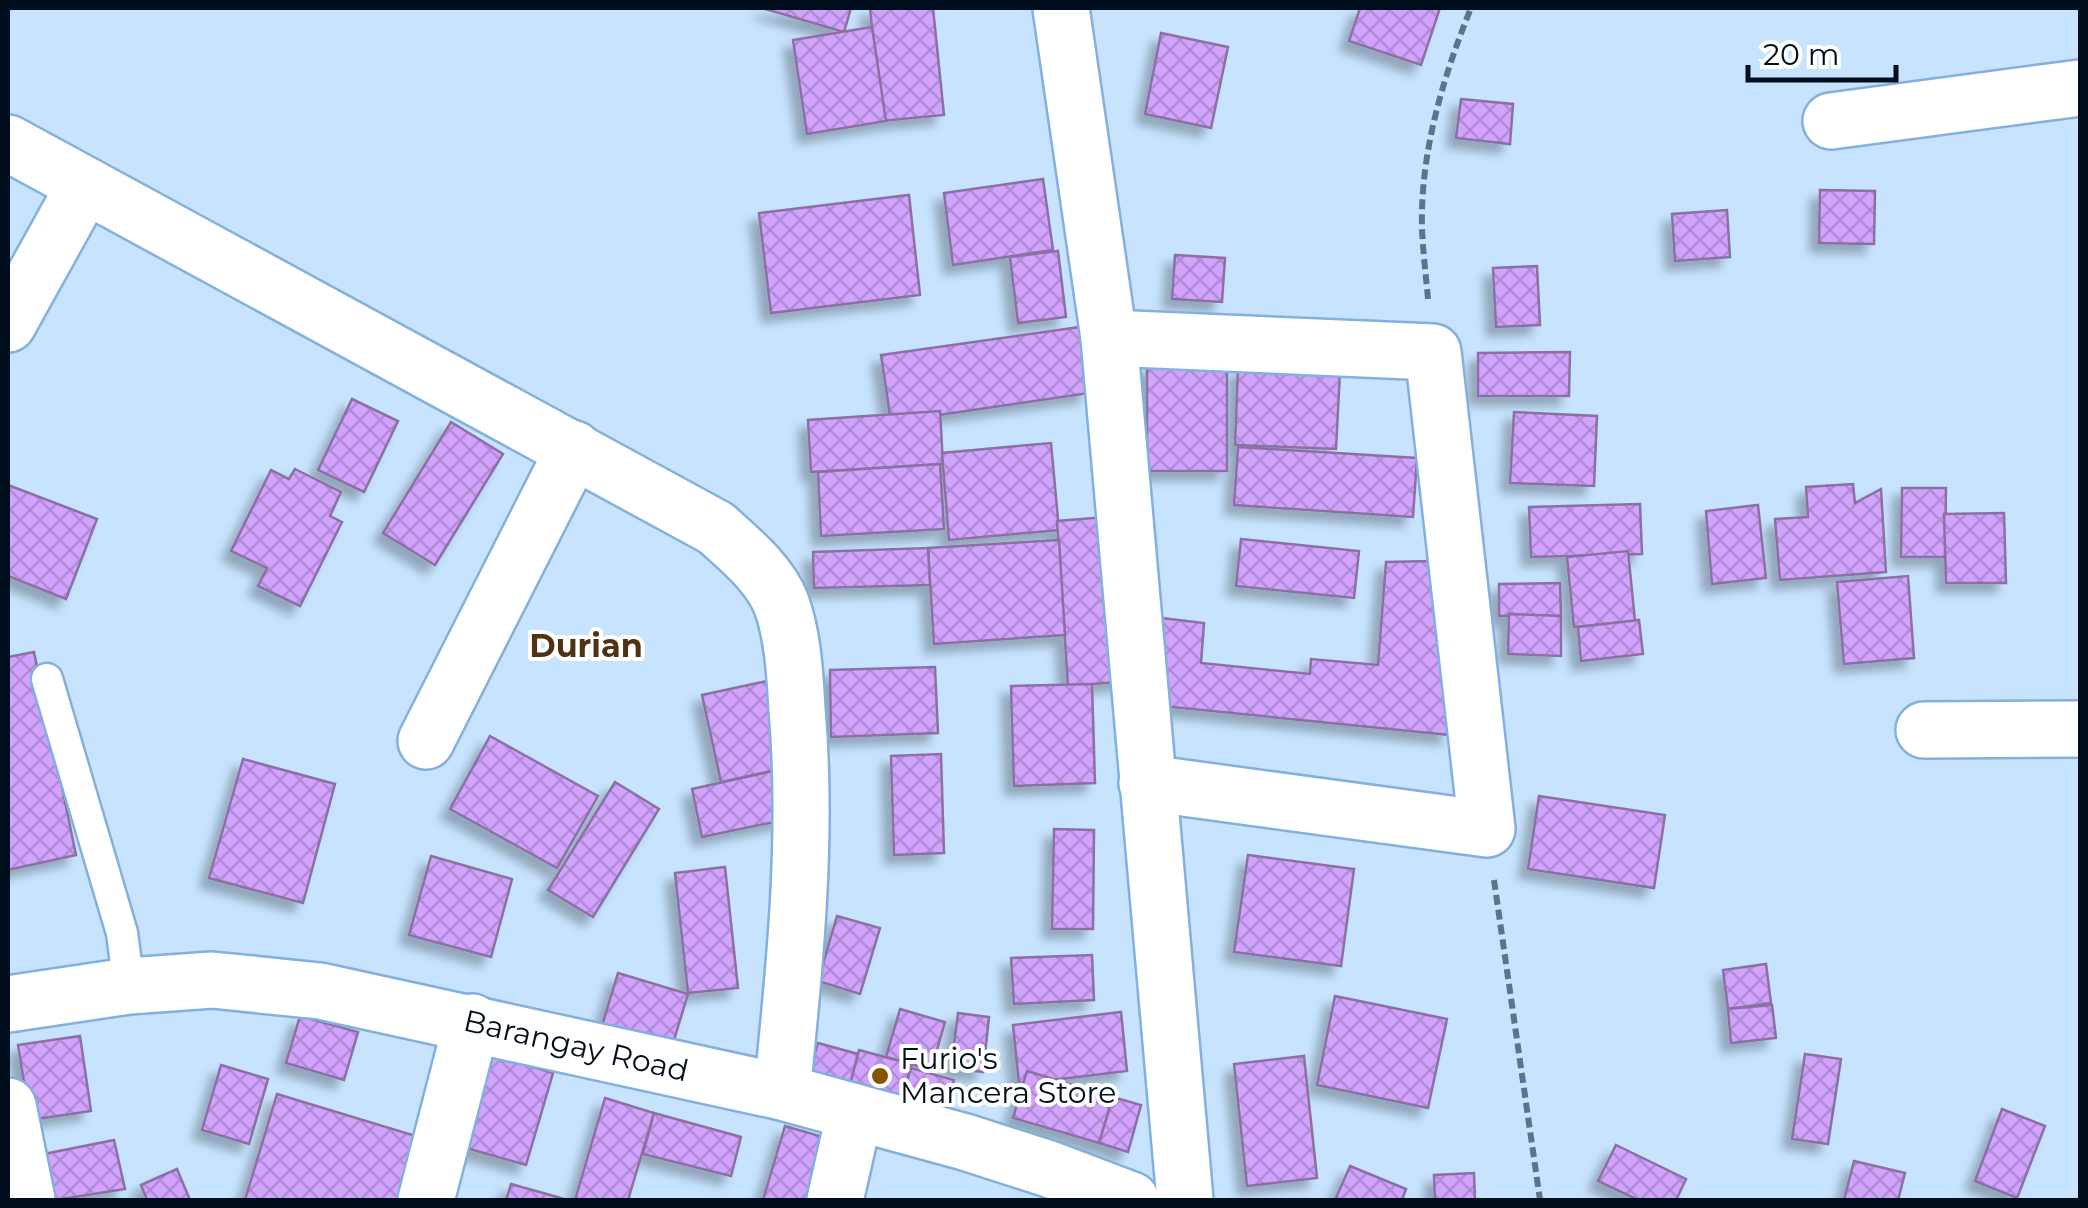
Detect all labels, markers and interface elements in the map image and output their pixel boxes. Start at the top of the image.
scale bar [1748,20,1896,82]
text: 20 m [1763,36,1840,73]
district label: Durian [529,626,643,665]
street label: Barangay Road [460,1002,692,1089]
place label: Furio's Mancera Store [900,1040,1116,1111]
marker: Furio's Mancera Store [869,1065,891,1087]

